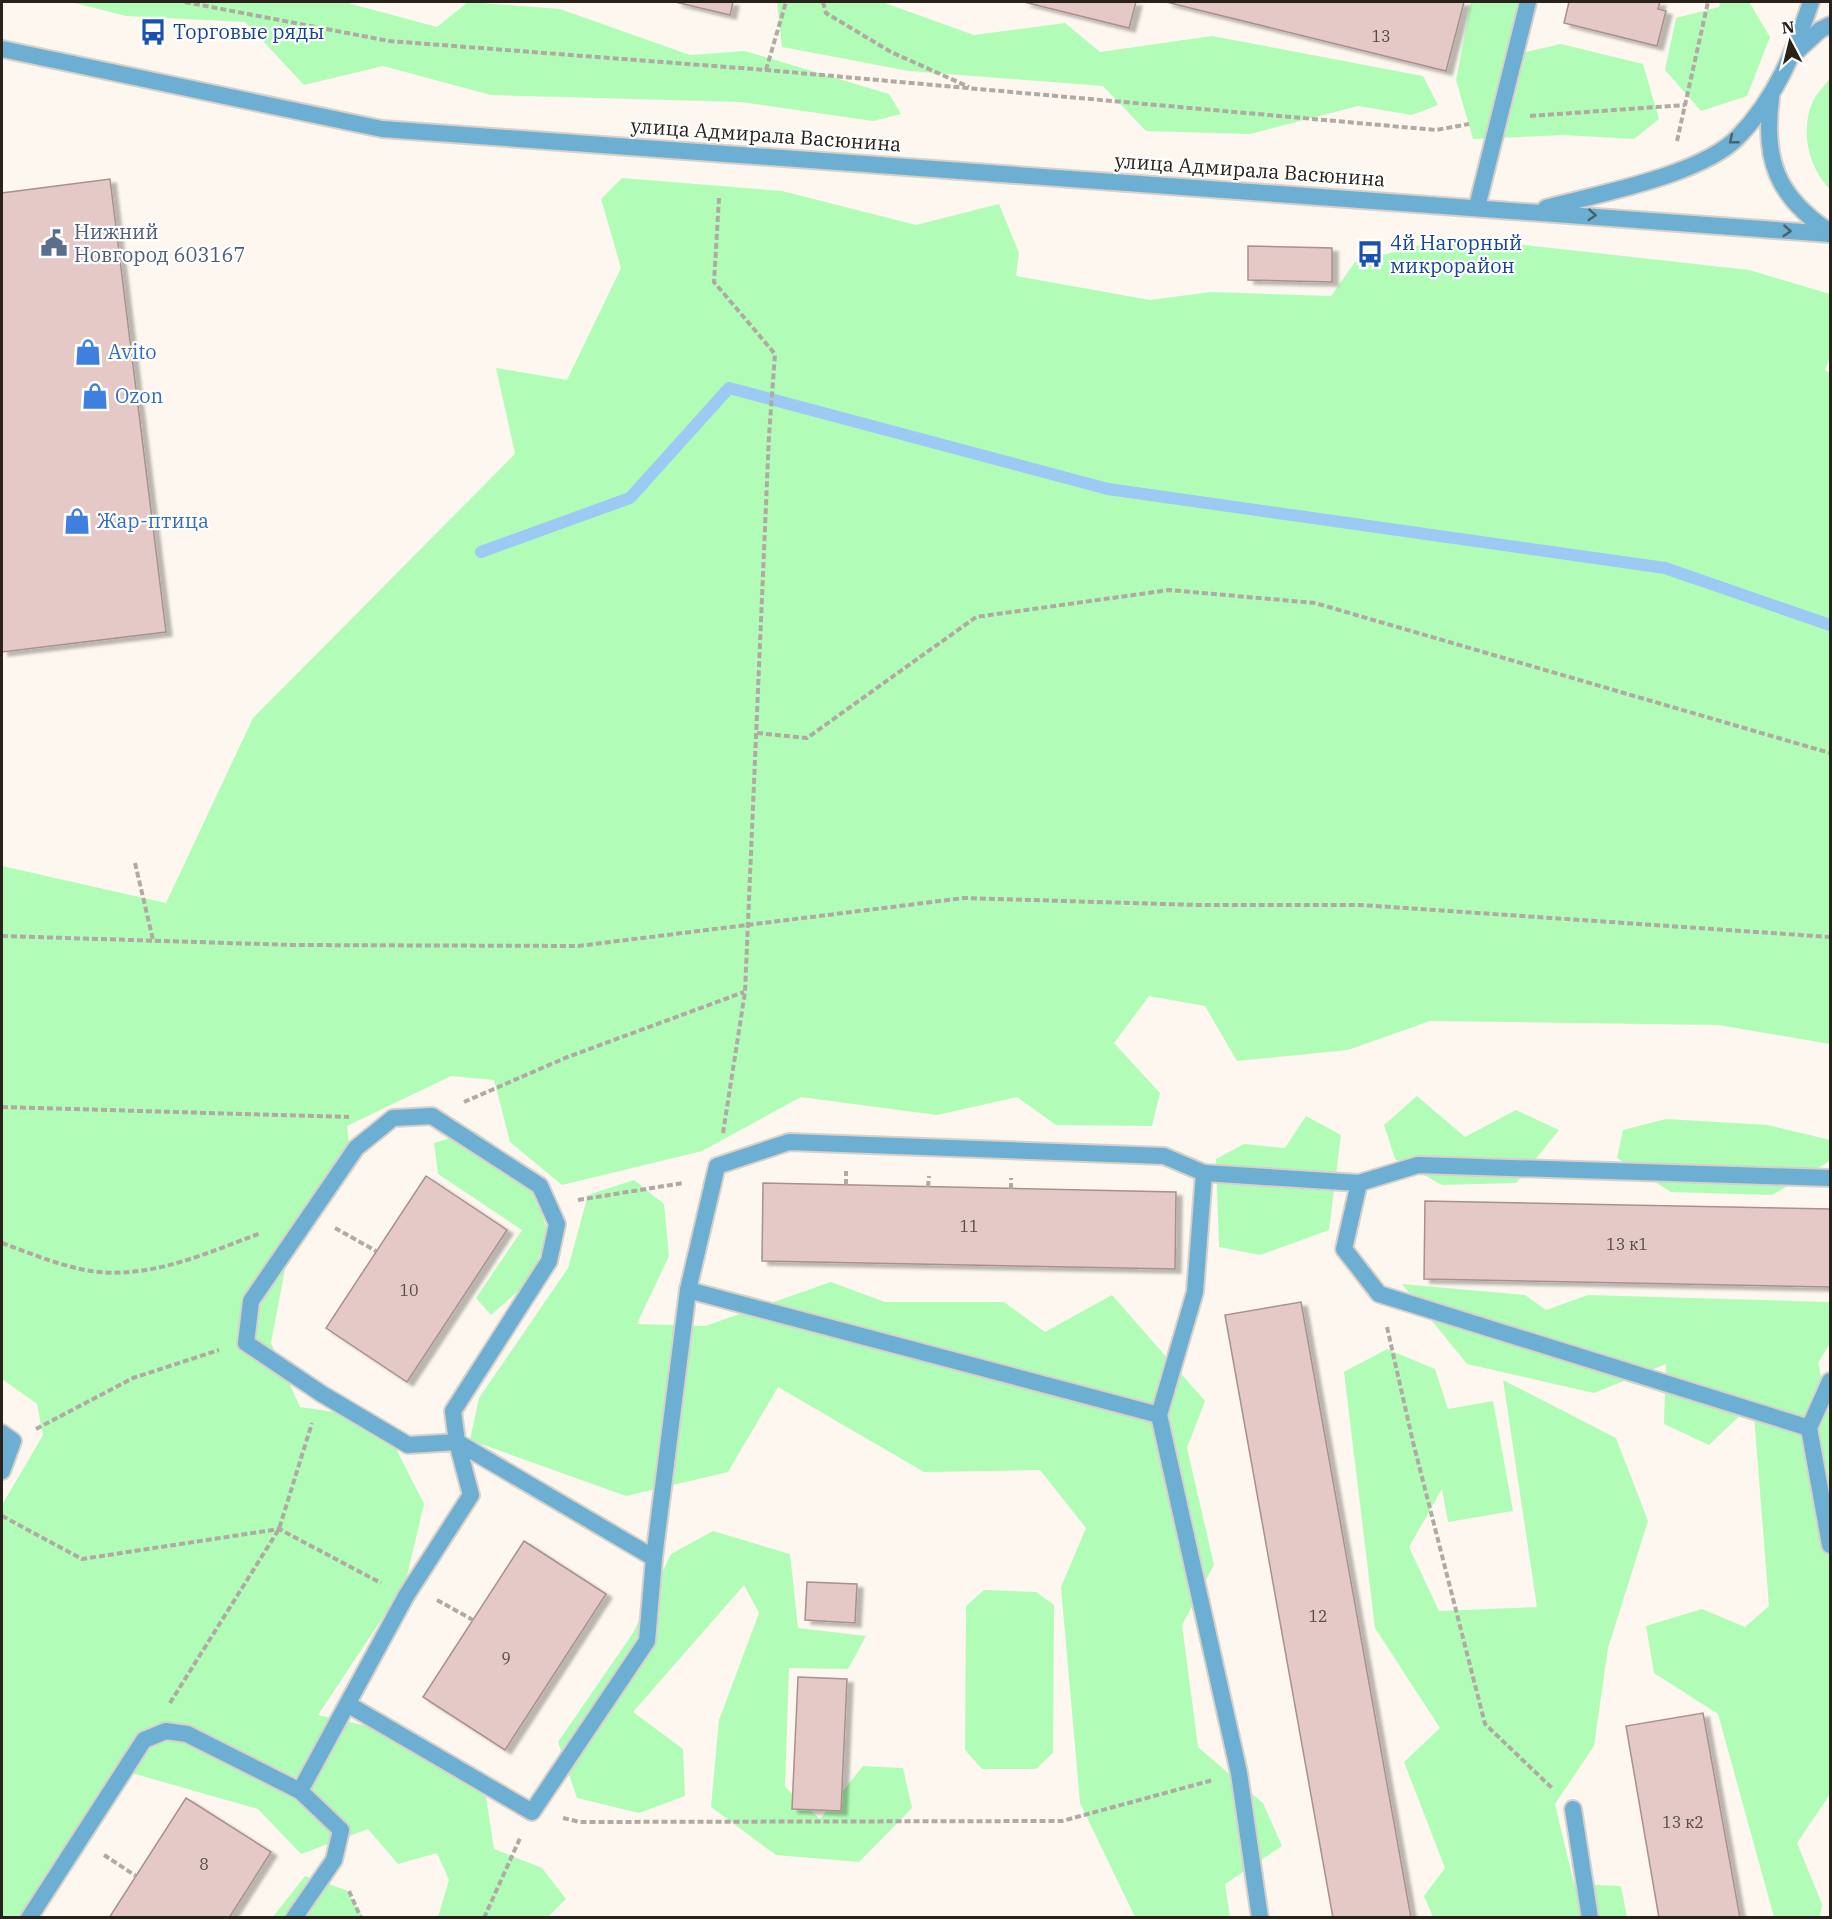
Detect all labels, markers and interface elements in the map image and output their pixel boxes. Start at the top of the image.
north arrow [1760,12,1820,72]
text: N [1781,16,1796,38]
bus stop icon: Торговые ряды [138,17,168,47]
place label: Торговые ряды [173,18,324,45]
house number: 13 [1371,26,1391,46]
street label: улица Адмирала Васюнина [630,112,902,157]
one-way arrow [1729,133,1740,144]
street label: улица Адмирала Васюнина [1114,147,1386,192]
one-way arrow [1588,209,1597,222]
place label: Нижний Новгород 603167 [74,218,245,268]
one-way arrow [1782,224,1791,237]
public building icon: Нижний Новгород 603167 [39,228,69,258]
place label: 4й Нагорный микрорайон [1390,229,1522,279]
bus stop icon: 4й Нагорный микрорайон [1355,239,1385,269]
shop icon: Avito [73,337,103,367]
place label: Avito [108,338,157,365]
shop icon: Ozon [80,381,110,411]
place label: Ozon [115,382,164,409]
shop icon: Жар-птица [62,506,92,536]
place label: Жар-птица [97,507,209,534]
house number: 11 [959,1216,979,1236]
house number: 13 к1 [1606,1234,1648,1254]
house number: 10 [399,1280,419,1300]
house number: 12 [1308,1606,1328,1626]
house number: 9 [501,1648,511,1668]
house number: 13 к2 [1662,1812,1704,1832]
house number: 8 [199,1854,209,1874]

